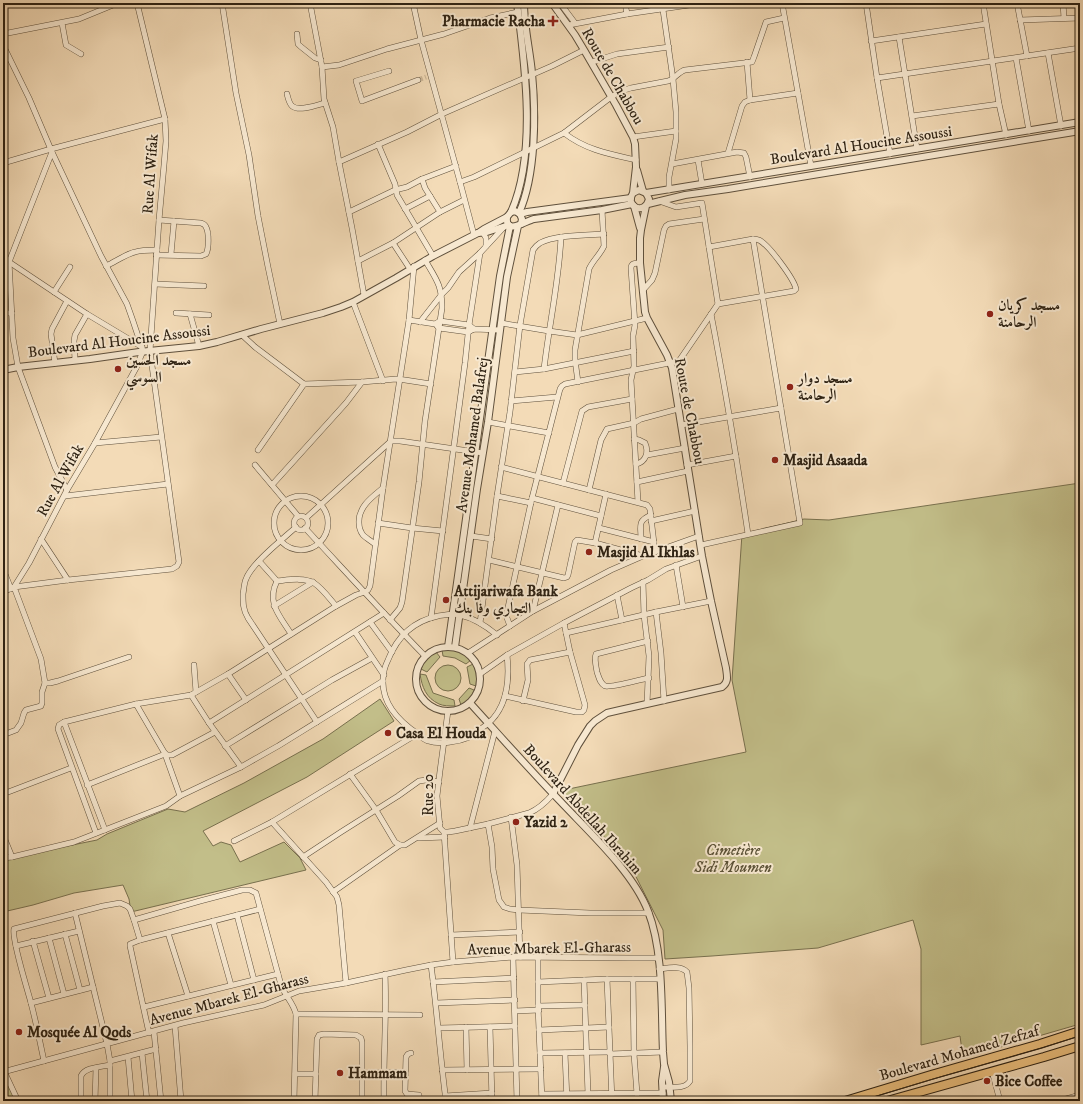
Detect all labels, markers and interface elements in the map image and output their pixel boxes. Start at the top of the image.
place label: Pharmacie Racha [442,12,546,31]
marker: Pharmacie Racha [548,16,558,26]
street label: Route de Chabbou [577,25,648,128]
street label: Boulevard Al Houcine Assoussi [769,122,953,169]
street label: Rue Al Wifak [138,133,163,215]
place label: مسجد كريان الرحامنة [998,296,1060,332]
marker: مسجد كريان الرحامنة [985,309,995,319]
street label: Boulevard Al Houcine Assoussi [27,321,211,362]
place label: مسجد الحسين السوسي [126,351,191,391]
street label: Avenue Mohamed Balafrej [452,356,493,514]
street label: Route de Chabbou [670,356,709,466]
marker: مسجد الحسين السوسي [113,364,123,374]
place label: مسجد دوار الرحامنة [796,369,853,405]
marker: مسجد دوار الرحامنة [785,382,795,392]
street label: Rue Al Wifak [33,440,88,520]
place label: Masjid Asaada [783,451,868,470]
marker: Masjid Asaada [770,455,780,465]
place label: Masjid Al Ikhlas [597,543,695,562]
marker: Masjid Al Ikhlas [584,547,594,557]
place label: Attijariwafa Bank التجاري وفا بنك [453,582,558,620]
marker: Attijariwafa Bank التجاري وفا بنك [441,595,451,605]
place label: Casa El Houda [396,724,487,743]
marker: Casa El Houda [383,728,393,738]
street label: Boulevard Abdellah Ibrahim [519,740,646,878]
street label: Rue 20 [419,774,438,816]
place label: Yazid 2 [523,813,568,832]
marker: Yazid 2 [511,817,521,827]
park label: Cimetière Sidi Moumen [693,841,772,877]
street label: Avenue Mbarek El-Gharass [467,938,631,959]
street label: Avenue Mbarek El-Gharass [147,969,311,1030]
street label: Boulevard Mohamed Zefzaf [877,1021,1043,1085]
place label: Mosquée Al Qods [27,1023,131,1043]
marker: Mosquée Al Qods [14,1027,24,1037]
place label: Hammam [348,1064,408,1083]
marker: Hammam [335,1068,345,1078]
place label: Bice Coffee [995,1072,1063,1091]
marker: Bice Coffee [982,1076,992,1086]

